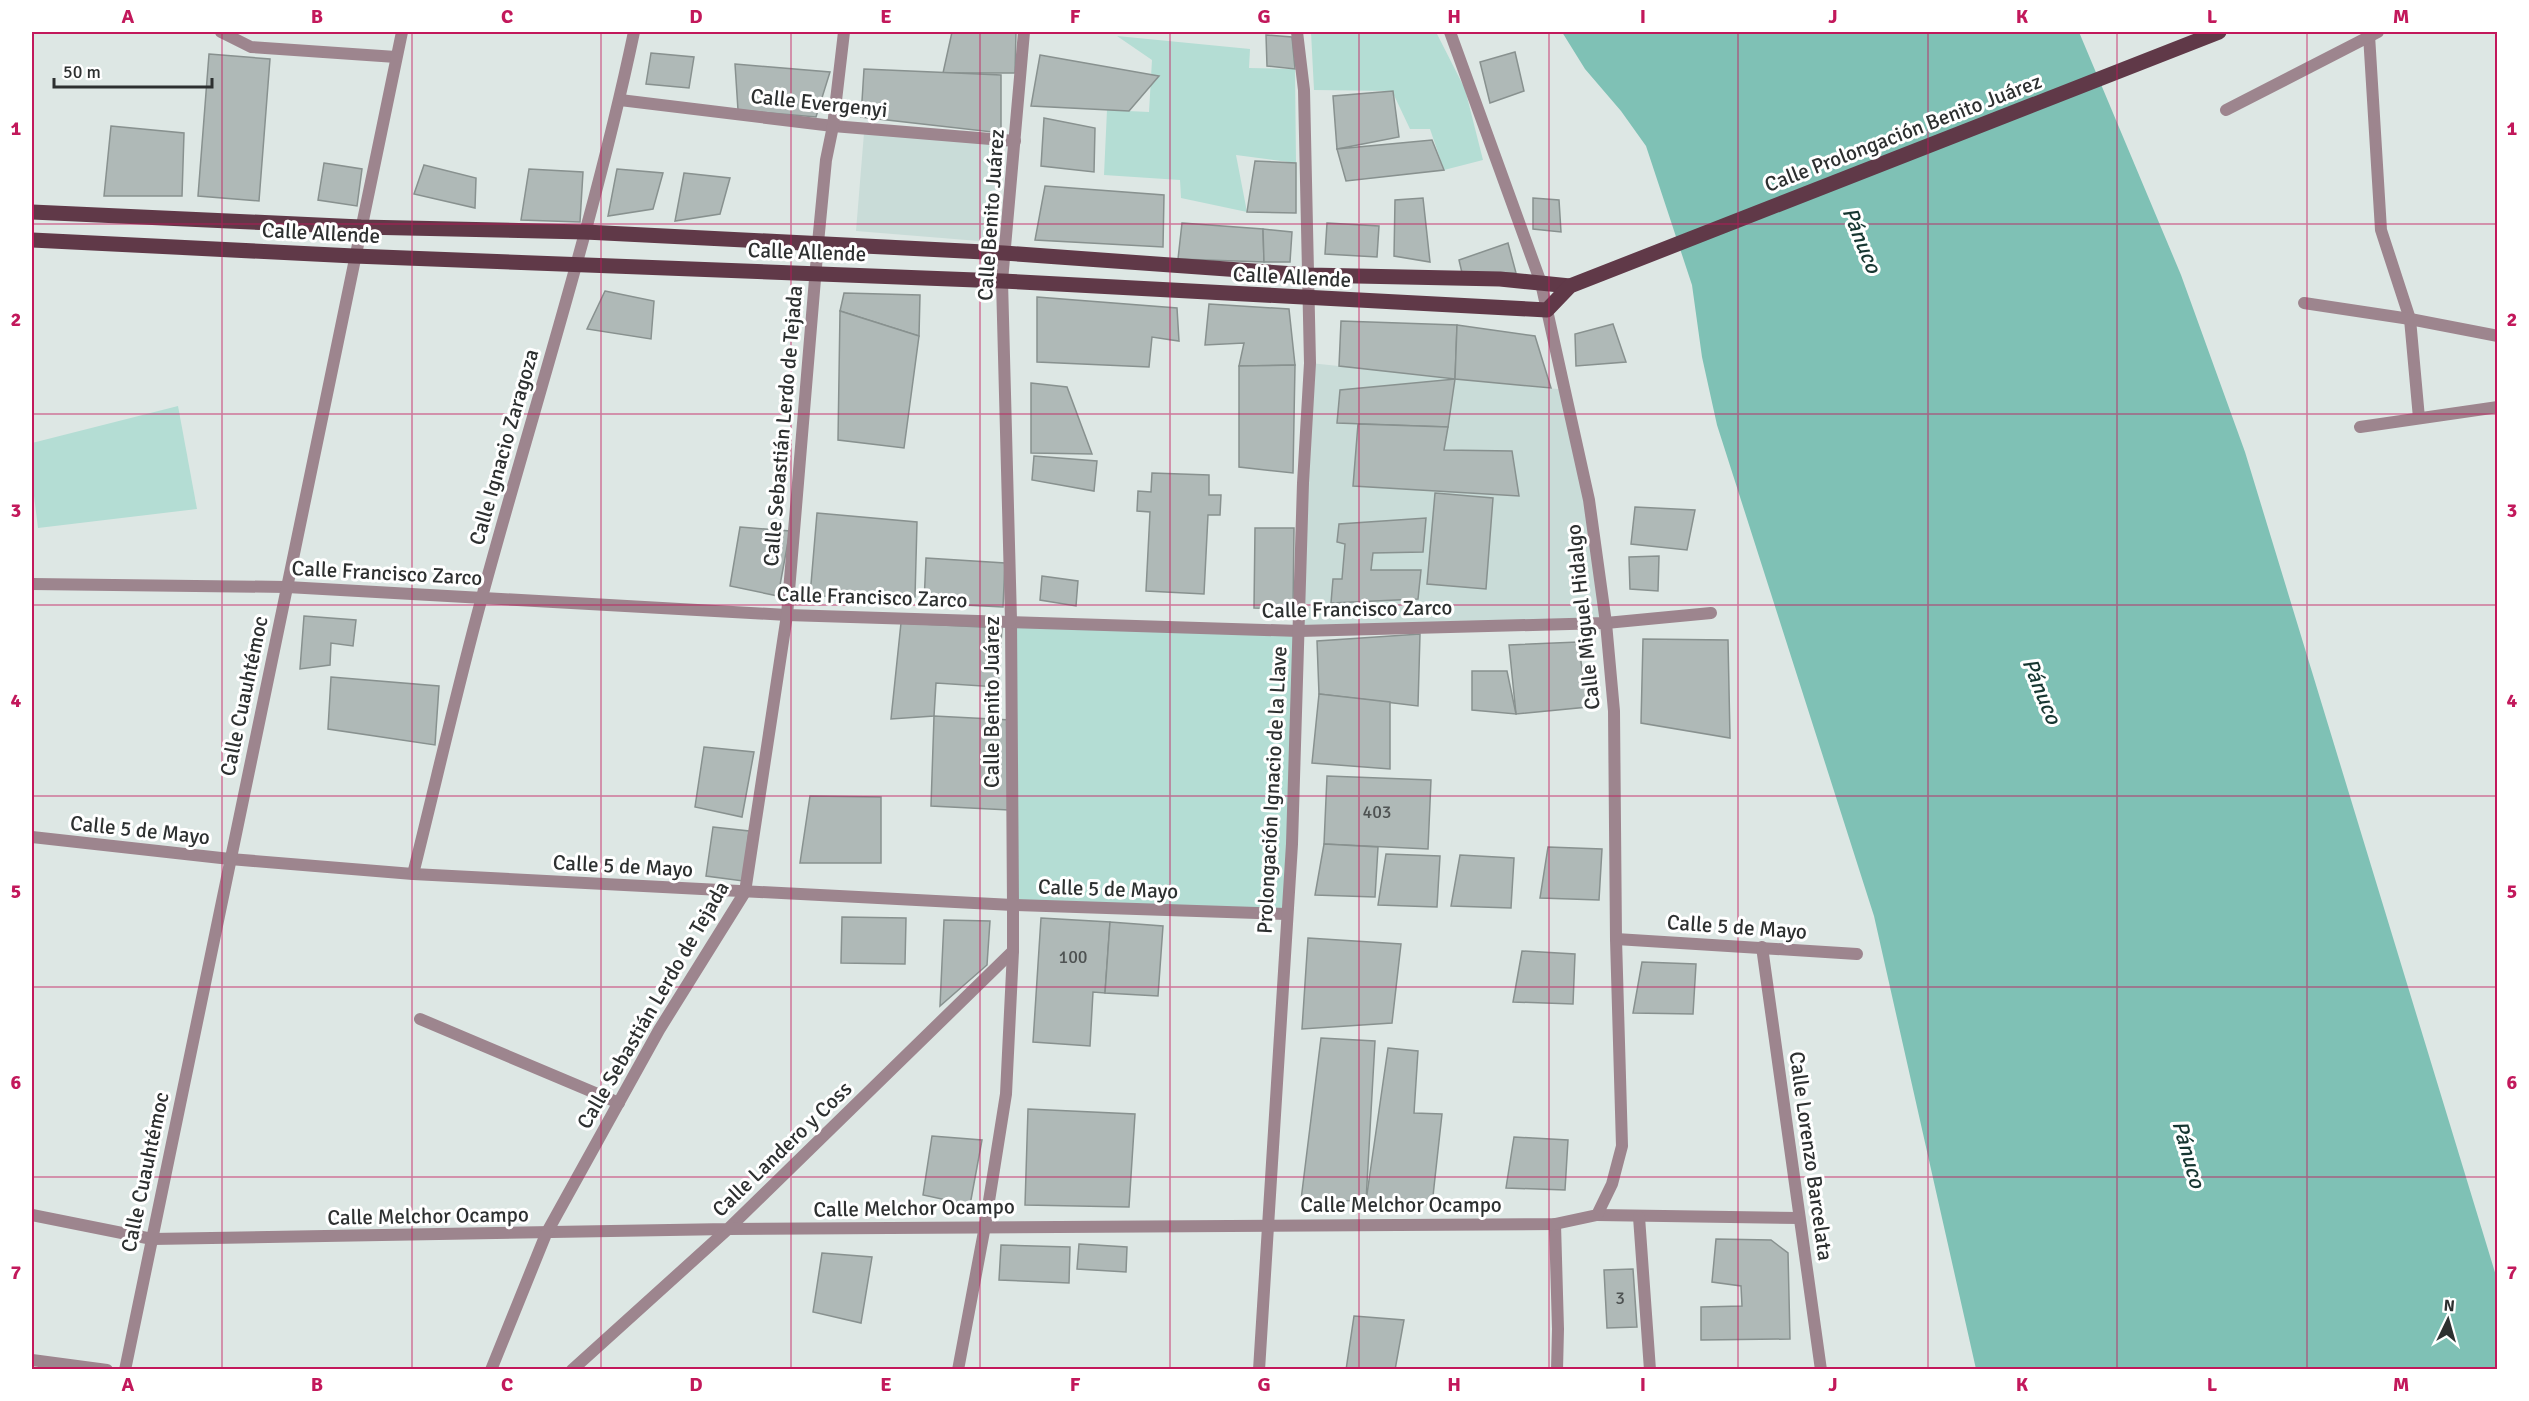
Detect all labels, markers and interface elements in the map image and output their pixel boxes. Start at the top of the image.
text: A [122,4,135,29]
text: B [311,4,323,29]
text: C [501,4,513,29]
text: D [689,4,703,29]
text: E [880,4,892,29]
text: F [1070,4,1081,29]
text: G [1257,4,1271,29]
text: H [1447,4,1461,29]
text: I [1640,4,1646,29]
text: J [1828,4,1838,29]
text: K [2016,4,2029,29]
text: L [2207,4,2218,29]
text: M [2393,4,2409,29]
scale bar [54,51,212,89]
text: 50 m [63,61,101,83]
street label: Calle Prolongación Benito Juárez [1761,68,2045,198]
street label: Calle Evergenyi [749,83,889,123]
text: 1 [11,116,22,141]
text: 1 [2507,116,2518,141]
street label: Calle Benito Juárez [972,128,1010,302]
water label: Pánuco [1837,203,1888,278]
street label: Calle Allende [261,217,381,249]
street label: Calle Allende [747,237,867,267]
street label: Calle Allende [1232,261,1352,293]
street label: Calle Sebastián Lerdo de Tejada [758,284,808,568]
text: 2 [11,307,21,332]
text: 2 [2507,307,2517,332]
street label: Calle Ignacio Zaragoza [464,346,544,548]
text: 3 [11,498,21,523]
text: 3 [2507,498,2517,523]
street label: Calle Miguel Hidalgo [1560,523,1606,711]
street label: Calle Francisco Zarco [291,555,483,591]
street label: Calle Francisco Zarco [776,581,968,613]
street label: Calle Francisco Zarco [1261,594,1453,624]
street label: Calle Cuauhtémoc [214,613,274,778]
street label: Calle Benito Juárez [979,616,1005,788]
street label: Prolongación Ignacio de la Llave [1251,646,1293,934]
water label: Pánuco [2017,654,2068,729]
text: 4 [11,688,22,713]
text: 4 [2507,688,2518,713]
house number: 403 [1362,801,1392,823]
street label: Calle 5 de Mayo [69,810,211,850]
street label: Calle 5 de Mayo [552,849,694,883]
street label: Calle 5 de Mayo [1037,874,1179,904]
street label: Calle Sebastián Lerdo de Tejada [571,876,735,1134]
text: 5 [11,879,21,904]
text: 5 [2507,879,2517,904]
street label: Calle 5 de Mayo [1666,909,1808,945]
house number: 100 [1058,946,1088,968]
street label: Calle Lorenzo Barcelata [1783,1050,1839,1262]
text: 6 [11,1070,22,1095]
text: 6 [2507,1070,2518,1095]
street label: Calle Landero y Coss [707,1076,857,1222]
street label: Calle Cuauhtémoc [115,1089,175,1254]
water label: Pánuco [2167,1117,2212,1192]
street label: Calle Melchor Ocampo [1300,1192,1502,1218]
street label: Calle Melchor Ocampo [813,1193,1015,1223]
street label: Calle Melchor Ocampo [327,1201,529,1231]
text: 7 [11,1260,22,1285]
text: 7 [2507,1260,2518,1285]
house number: 3 [1615,1287,1625,1309]
north arrow [2418,1290,2478,1350]
text: N [2443,1296,2456,1317]
text: A [122,1372,135,1397]
text: B [311,1372,323,1397]
text: C [501,1372,513,1397]
text: D [689,1372,703,1397]
text: E [880,1372,892,1397]
text: F [1070,1372,1081,1397]
text: G [1257,1372,1271,1397]
text: H [1447,1372,1461,1397]
text: I [1640,1372,1646,1397]
text: J [1828,1372,1838,1397]
text: K [2016,1372,2029,1397]
text: L [2207,1372,2218,1397]
text: M [2393,1372,2409,1397]

